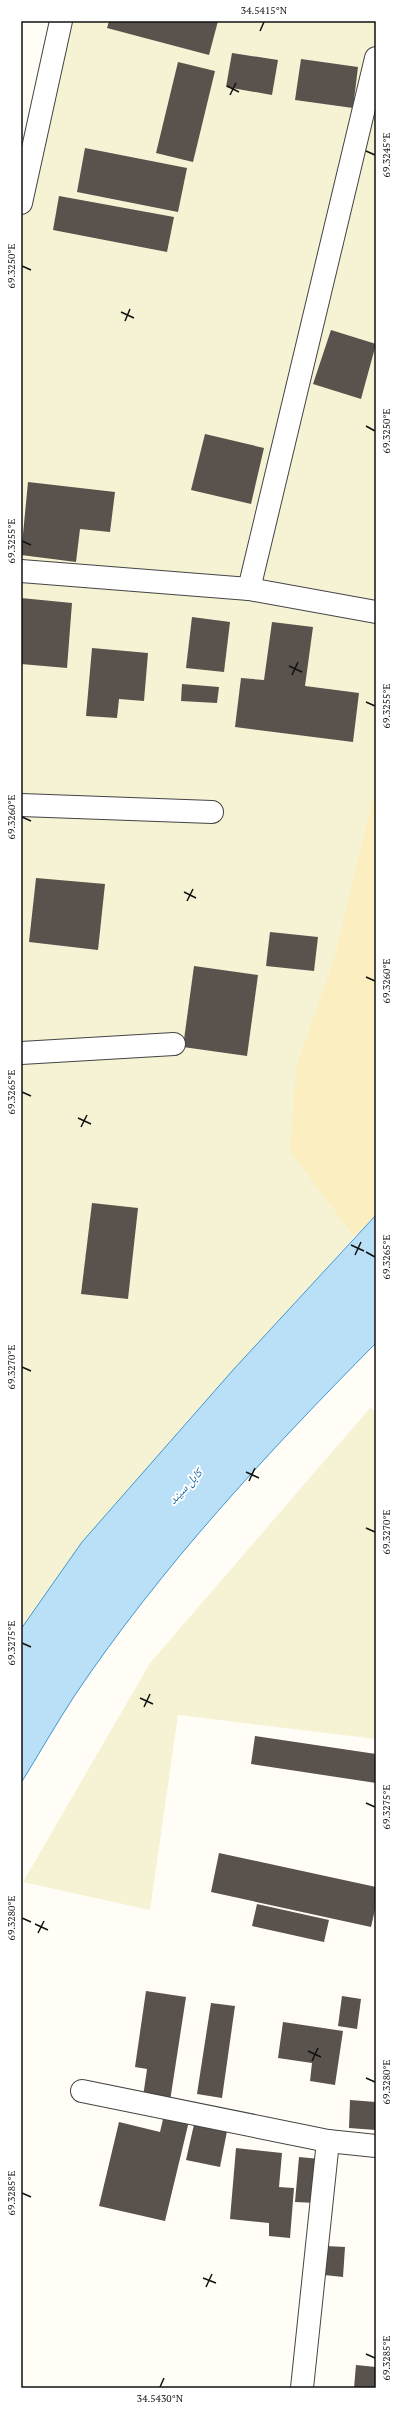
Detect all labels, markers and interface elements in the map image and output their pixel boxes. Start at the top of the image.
text: 34.5415°N [241,4,288,17]
text: 69.3245°E [380,132,393,177]
text: 69.3250°E [5,243,18,288]
text: 69.3250°E [380,408,393,453]
text: 69.3255°E [5,518,18,563]
text: 69.3255°E [380,683,393,728]
text: 69.3260°E [5,794,18,839]
text: 69.3260°E [380,958,393,1003]
text: 69.3265°E [5,1069,18,1114]
text: 69.3265°E [380,1234,393,1279]
text: 69.3270°E [5,1344,18,1389]
water label: کابل سيند [165,1464,207,1507]
text: 69.3270°E [380,1509,393,1554]
text: 69.3275°E [5,1620,18,1665]
text: 69.3275°E [380,1784,393,1829]
text: 69.3280°E [5,1895,18,1940]
text: 69.3280°E [380,2059,393,2104]
text: 69.3285°E [5,2170,18,2215]
text: 69.3285°E [380,2335,393,2380]
text: 34.5430°N [137,2392,184,2405]

